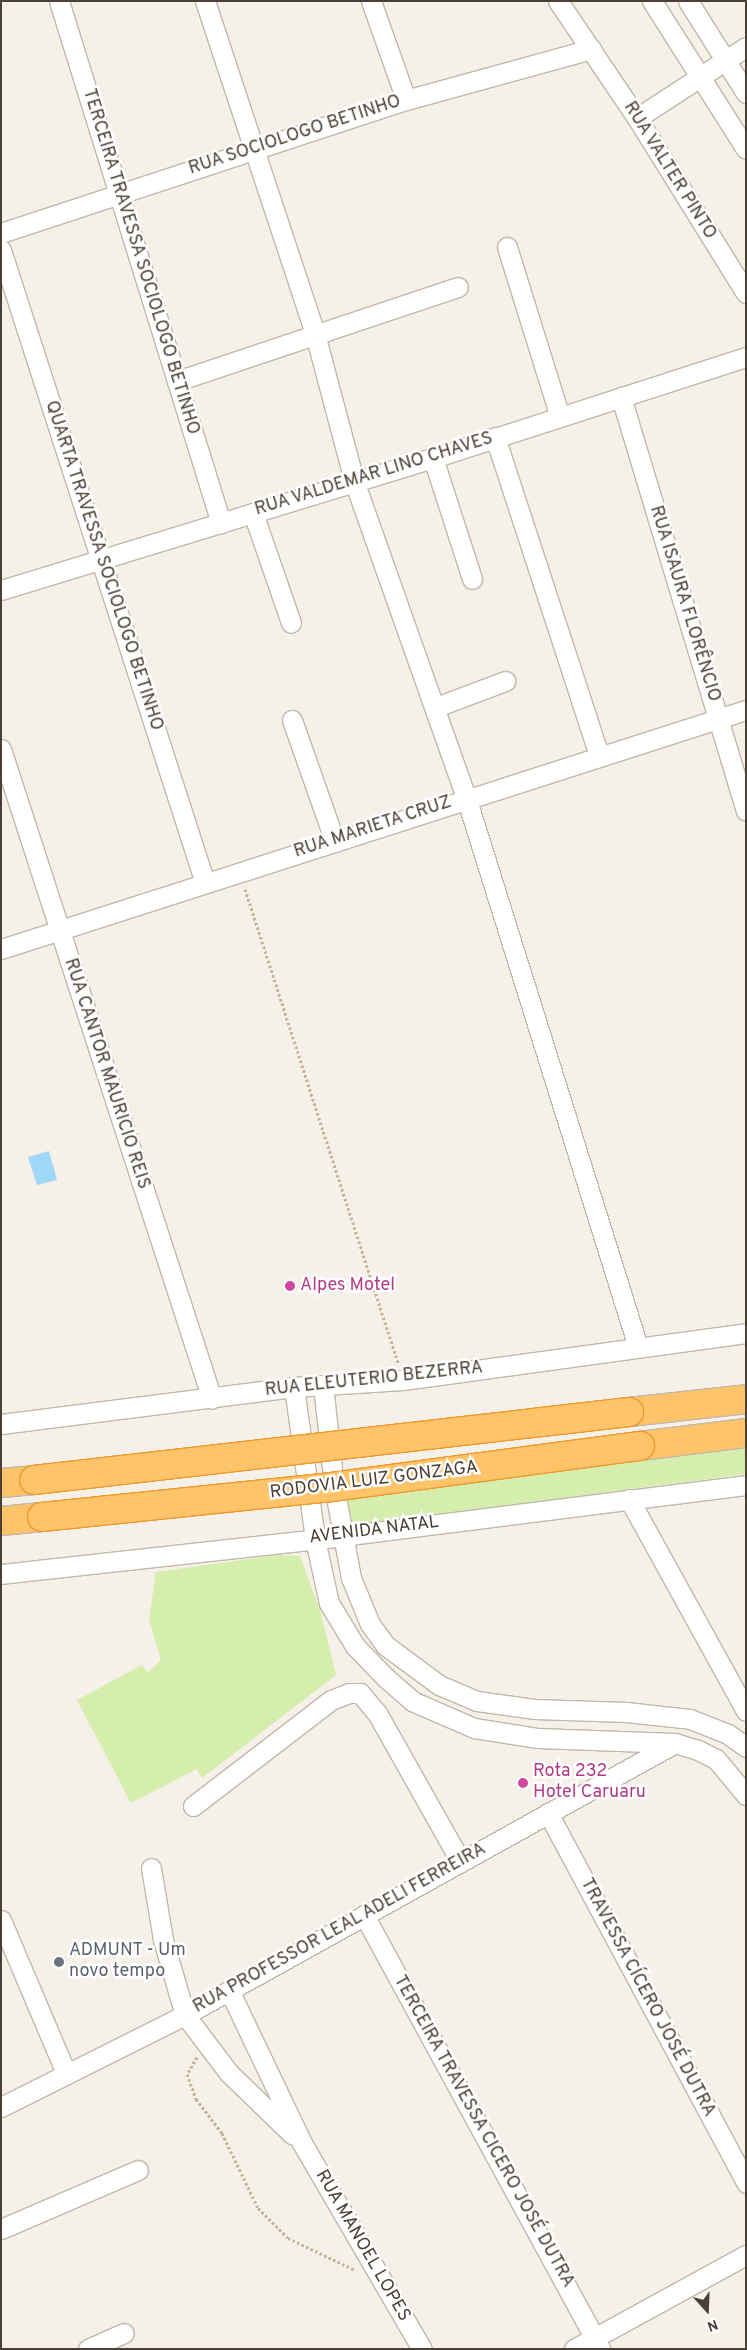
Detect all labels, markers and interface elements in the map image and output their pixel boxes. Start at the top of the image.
street label: TERCEIRA TRAVESSA SOCIOLOGO BETINHO [77,85,203,439]
street label: RUA SOCIOLOGO BETINHO [186,91,404,181]
street label: RUA VALTER PINTO [618,98,720,244]
street label: QUARTA TRAVESSA SOCIOLOGO BETINHO [39,397,167,735]
street label: RUA VALDEMAR LINO CHAVES [252,428,496,522]
street label: RUA ISAURA FLORÊNCIO [644,503,724,705]
street label: RUA MARIETA CRUZ [291,792,455,864]
street label: RUA CANTOR MAURICIO REIS [58,956,154,1192]
place label: Alpes Motel [300,1275,395,1297]
marker: Alpes Motel [284,1280,296,1292]
street label: RUA ELEUTERIO BEZERRA [264,1358,484,1402]
street label: RODOVIA LUIZ GONZAGA [268,1457,480,1505]
street label: AVENIDA NATAL [308,1512,440,1550]
place label: Rota 232 Hotel Caruaru [533,1762,646,1805]
marker: Rota 232 Hotel Caruaru [517,1777,529,1789]
street label: RUA PROFESSOR LEAL ADELI FERREIRA [189,1839,491,2019]
street label: TRAVESSA CÍCERO JOSÉ DUTRA [575,1875,719,2121]
place label: ADMUNT - Um novo tempo [69,1941,186,1984]
marker: ADMUNT - Um novo tempo [53,1956,65,1968]
street label: TERCEIRA TRAVESSA CICERO JOSÉ DUTRA [387,1971,579,2293]
street label: RUA MANOEL LOPES [310,2166,414,2326]
north arrow [682,2285,732,2335]
text: N [705,2315,720,2334]

